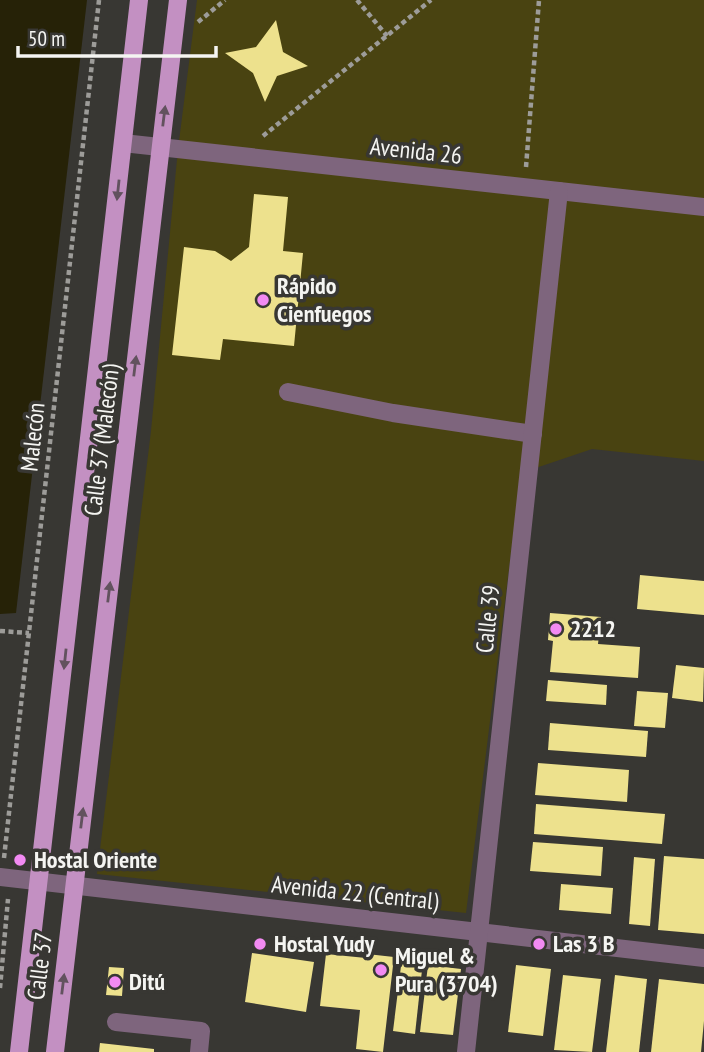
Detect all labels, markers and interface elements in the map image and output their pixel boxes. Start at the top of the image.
scale bar [18,14,215,58]
text: 50 m [28,25,65,52]
one-way arrow [159,105,170,127]
street label: Avenida 26 [369,130,464,171]
one-way arrow [112,179,123,201]
place label: Rápido Cienfuegos [277,270,372,329]
marker: Rápido Cienfuegos [255,292,271,308]
one-way arrow [129,355,140,377]
street label: Calle 37 (Malecón) [77,362,126,518]
street label: Malecón [13,401,52,473]
one-way arrow [103,581,114,603]
street label: Calle 39 [469,583,506,654]
place label: 2212 [570,613,616,644]
marker: 2212 [548,621,564,637]
one-way arrow [59,648,70,670]
one-way arrow [77,807,88,829]
place label: Hostal Oriente [34,844,157,875]
marker: Hostal Oriente [12,852,28,868]
street label: Avenida 22 (Central) [270,868,440,917]
place label: Hostal Yudy [274,928,375,959]
place label: Las 3 B [553,928,615,959]
street label: Calle 37 [20,930,59,1002]
marker: Hostal Yudy [252,936,268,952]
marker: Las 3 B [531,936,547,952]
place label: Miguel & Pura (3704) [395,940,498,999]
marker: Miguel & Pura (3704) [373,962,389,978]
place label: Ditú [129,966,165,997]
one-way arrow [57,973,68,995]
marker: Ditú [107,974,123,990]

